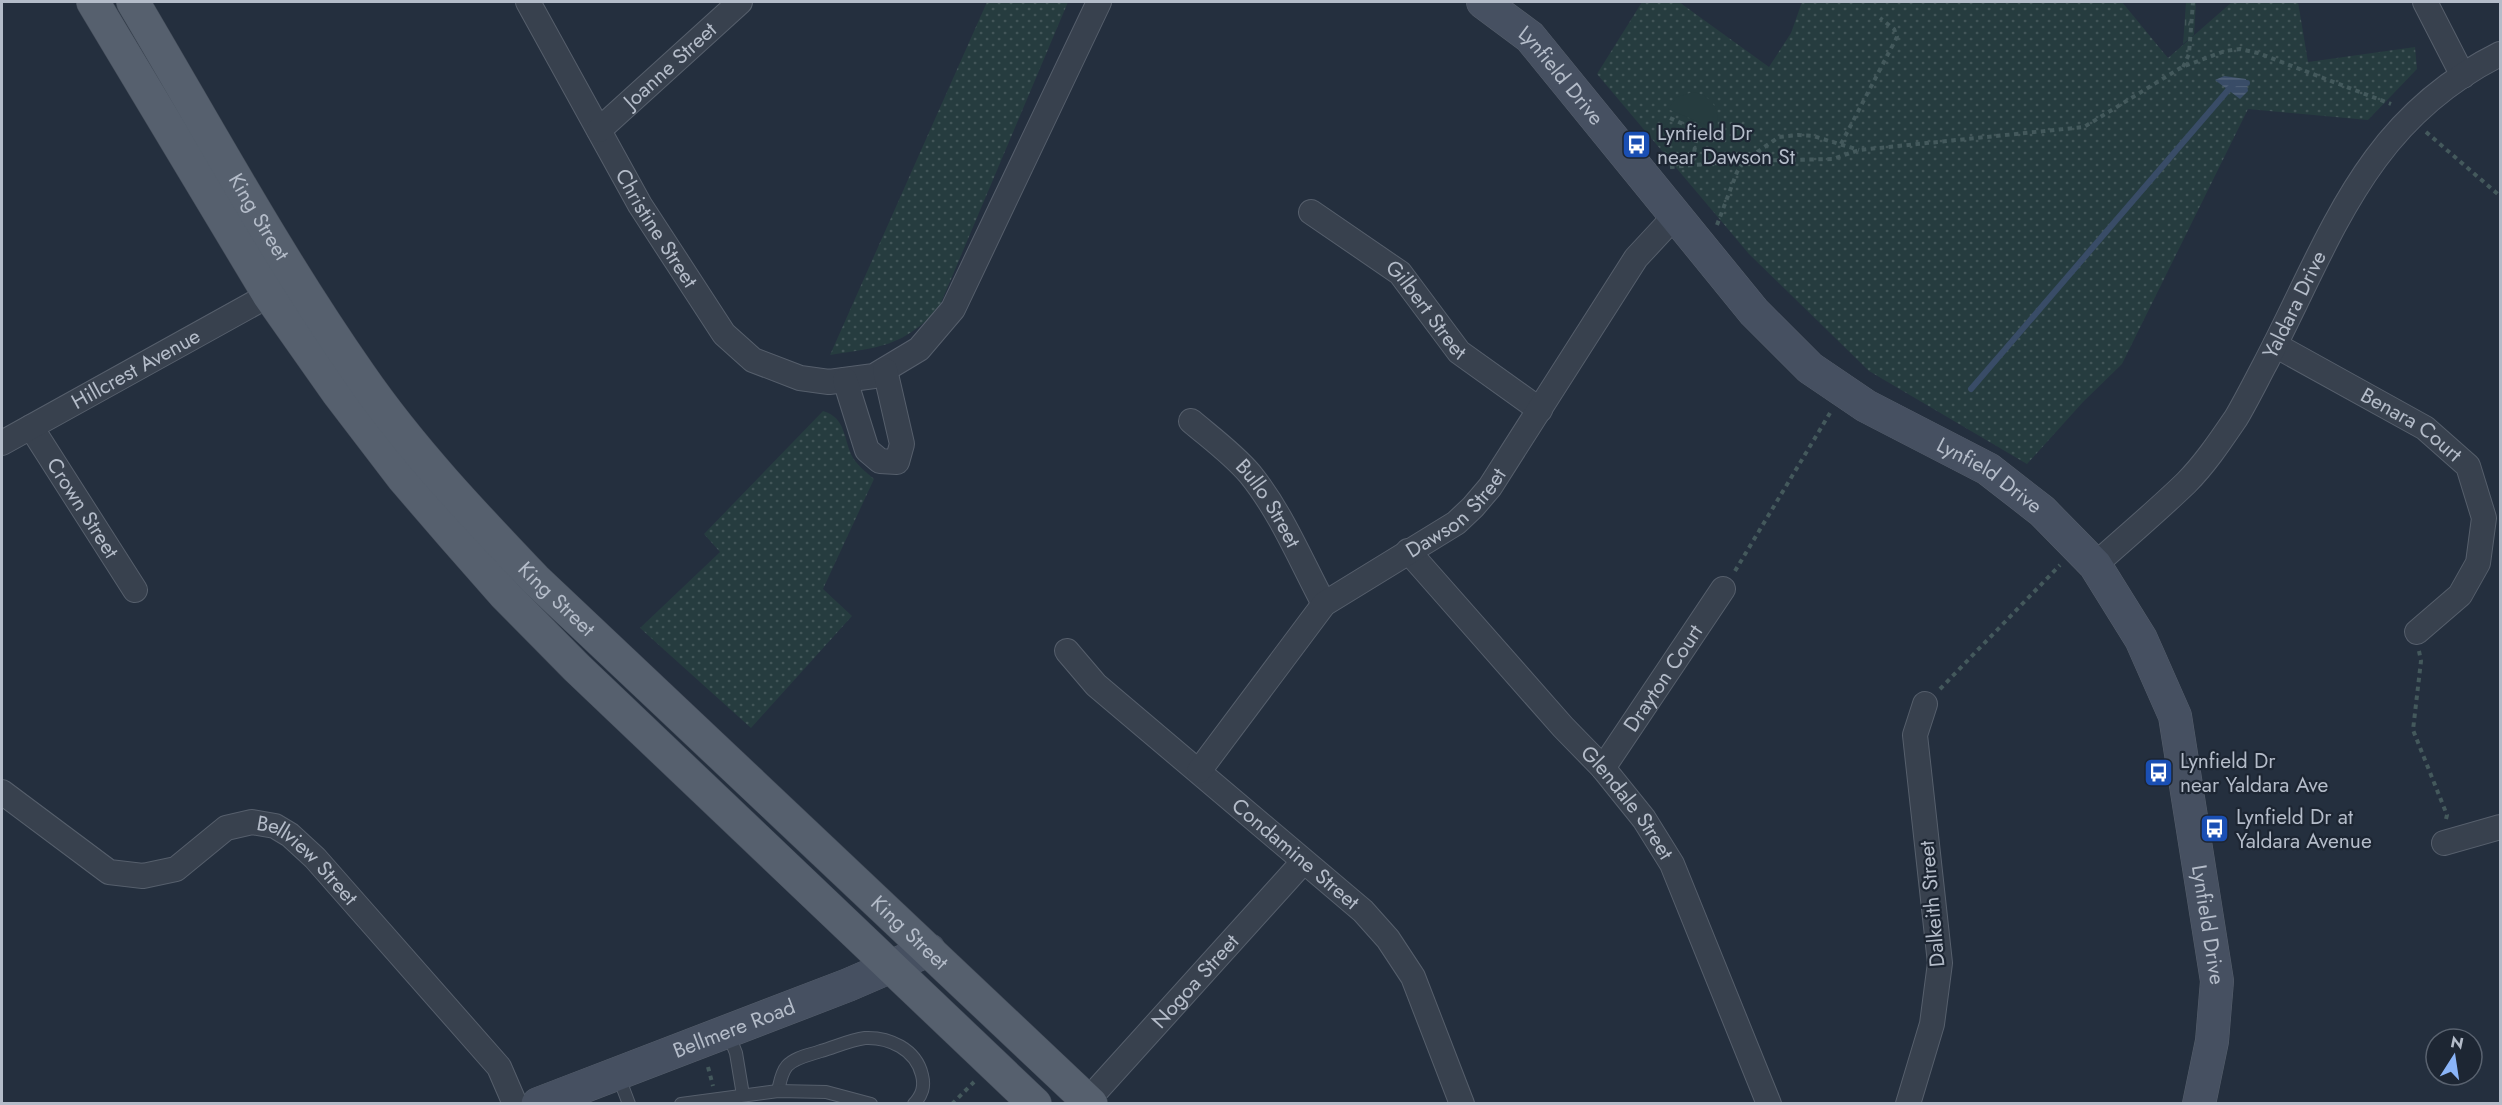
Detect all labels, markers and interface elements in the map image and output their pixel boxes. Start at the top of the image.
street label: Joanne Street [615,15,723,118]
street label: Lynfield Drive [1512,18,1611,132]
place label: Lynfield Dr near Dawson St [1657,118,1795,172]
bus stop icon: Lynfield Dr near Dawson St [1620,129,1652,161]
street label: Christine Street [608,163,705,294]
street label: King Street [221,168,297,266]
street label: Yaldara Drive [2255,245,2334,364]
street label: Gilbert Street [1380,253,1472,367]
street label: Hillcrest Avenue [66,321,206,417]
street label: Benara Court [2355,380,2468,469]
street label: Lynfield Drive [1931,430,2049,521]
street label: Crown Street [39,452,126,564]
street label: Bullo Street [1229,452,1308,553]
street label: Dawson Street [1400,462,1513,565]
street label: King Street [511,555,602,643]
street label: Drayton Court [1616,619,1710,738]
street label: Glendale Street [1574,739,1681,865]
place label: Lynfield Dr near Yaldara Ave [2180,746,2328,800]
bus stop icon: Lynfield Dr near Yaldara Ave [2143,757,2175,789]
street label: Condamine Street [1225,791,1366,917]
place label: Lynfield Dr at Yaldara Avenue [2236,802,2372,856]
street label: Bellview Street [254,808,365,912]
bus stop icon: Lynfield Dr at Yaldara Avenue [2199,813,2231,845]
street label: Dalkeith Street [1912,839,1952,969]
street label: Lynfield Drive [2184,863,2232,987]
street label: King Street [864,889,955,977]
street label: Nogoa Street [1145,928,1246,1035]
street label: Bellmere Road [669,992,800,1066]
north arrow [2424,1027,2484,1087]
text: N [2448,1030,2466,1055]

